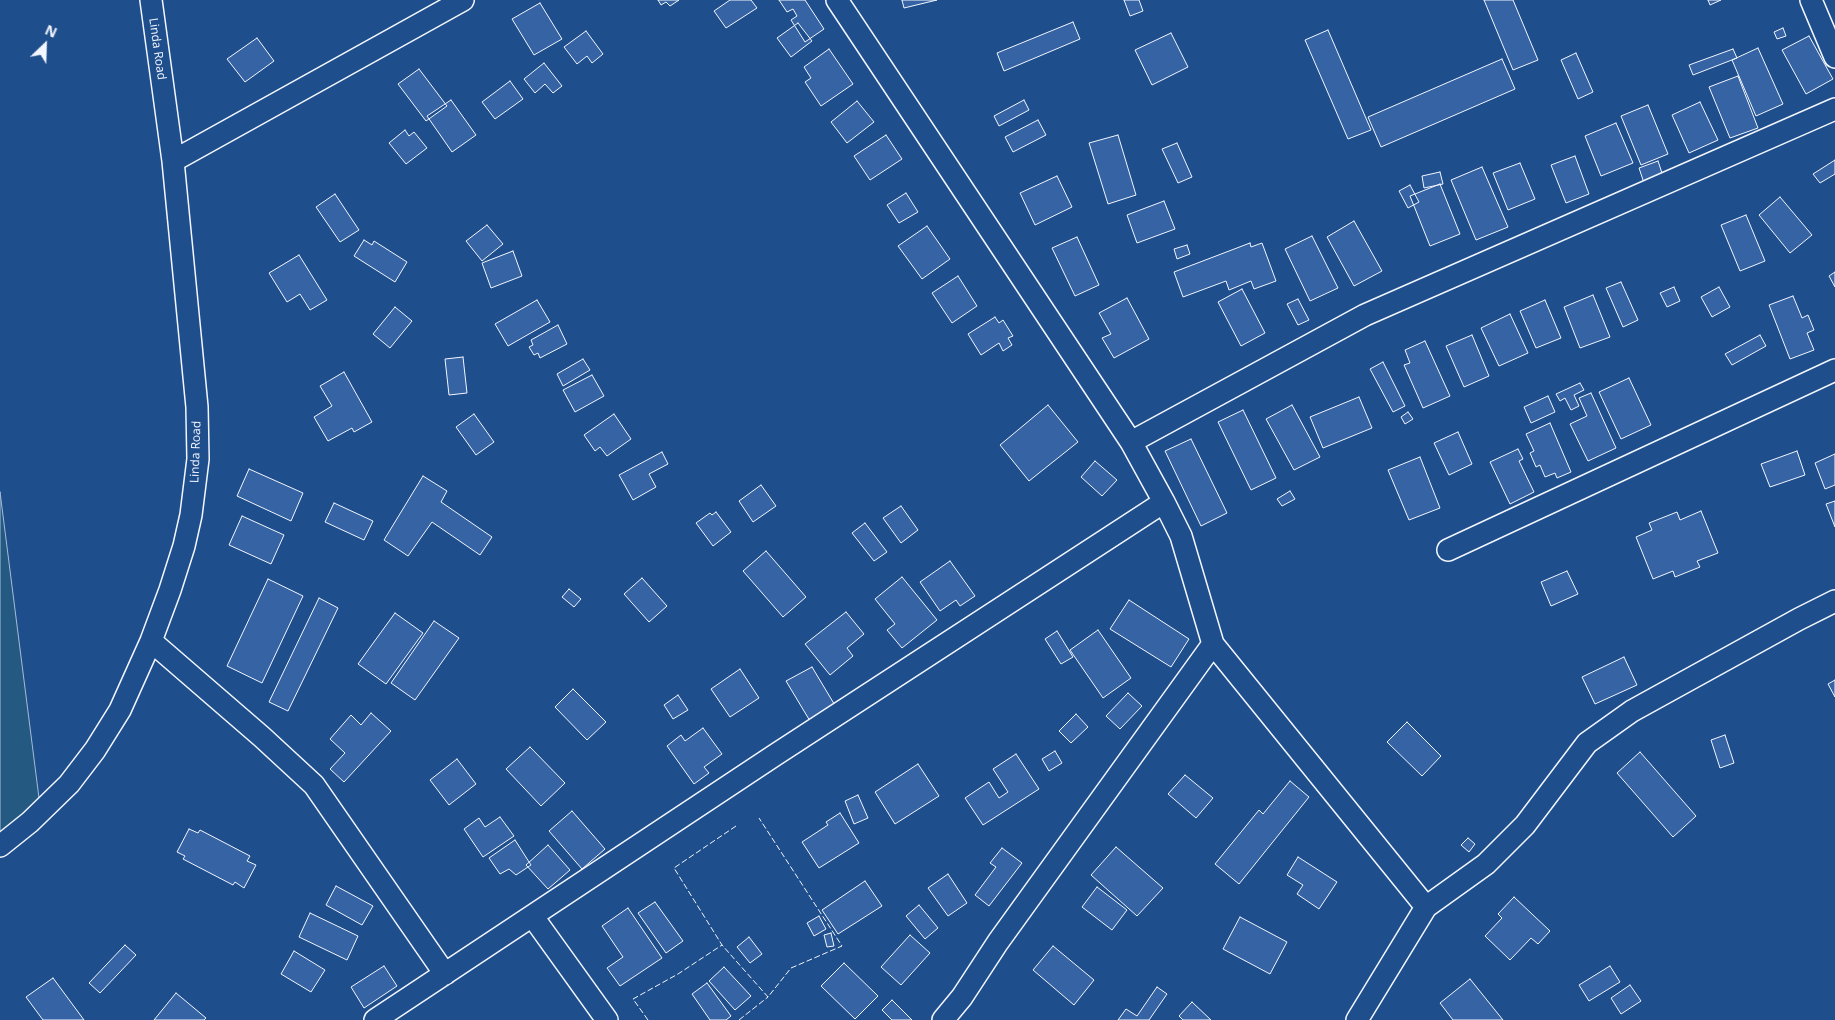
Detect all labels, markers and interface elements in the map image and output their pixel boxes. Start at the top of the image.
street label: Linda Road [146,17,168,81]
north arrow [20,20,70,70]
text: N [42,20,60,42]
street label: Linda Road [188,421,204,483]

